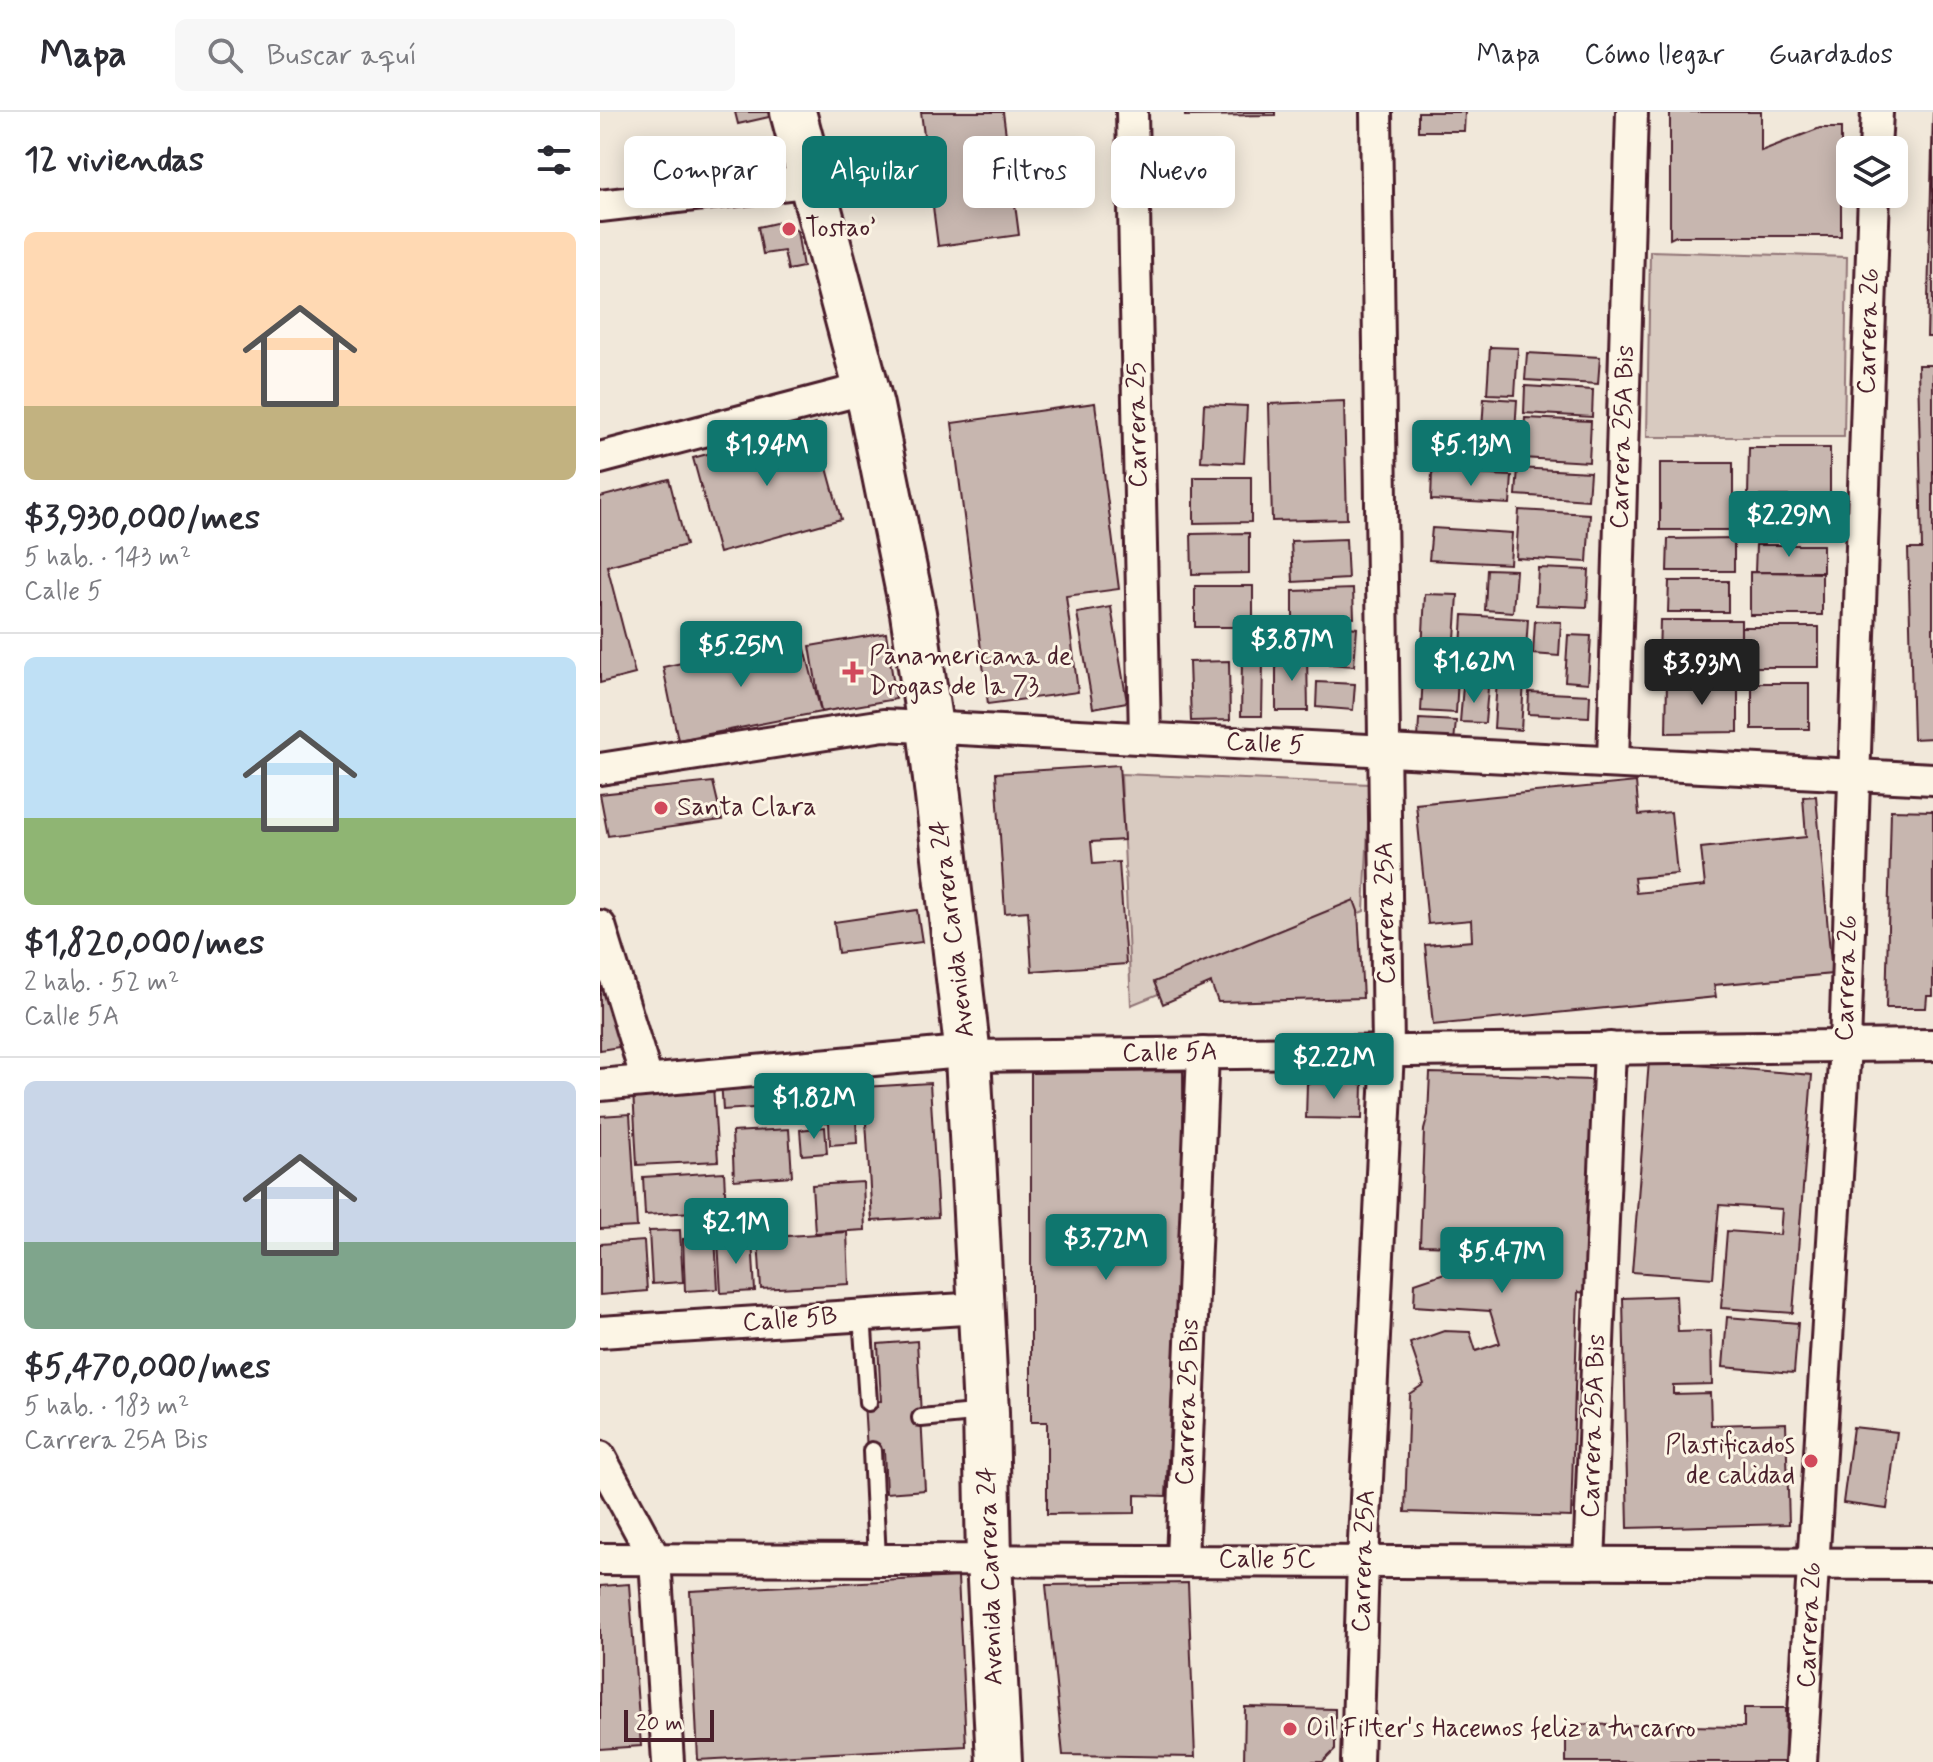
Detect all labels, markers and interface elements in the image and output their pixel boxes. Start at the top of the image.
search box [175,19,735,91]
text: Mapa [40,31,127,80]
icon: search [203,33,247,77]
text: Buscar aquí [267,36,417,75]
text: Mapa [1477,37,1540,74]
text: Cómo llegar [1584,37,1724,74]
text: Guardados [1768,37,1893,74]
chip: Comprar [624,136,786,208]
chip: Alquilar [802,136,947,208]
chip: Filtros [963,136,1095,208]
chip: Nuevo [1111,136,1235,208]
map controls [1836,136,1908,208]
button: layers [1836,136,1908,208]
text: 12 viviendas [24,138,204,183]
icon: filters [532,138,576,182]
place label: Tostao’ [805,212,876,246]
marker: Tostao’ [780,220,798,238]
street label: Carrera 26 [1850,267,1888,395]
icon: home [228,284,372,428]
street label: Carrera 25A Bis [1603,344,1643,530]
street label: Carrera 25 [1120,362,1156,488]
pin: $1.94M [702,420,832,488]
pin: $5.13M [1406,420,1536,488]
text: $1.94M [725,429,809,463]
text: $5.13M [1430,429,1512,463]
pin: $2.29M [1724,491,1854,559]
text: $3,930,000/mes [24,496,260,541]
text: $2.29M [1747,500,1831,534]
text: 5 hab. · 143 m² [24,541,191,575]
text: Calle 5 [24,575,103,609]
pin: $3.87M [1227,615,1357,683]
pin: $5.25M [676,621,806,689]
text: $3.87M [1250,624,1334,658]
text: $5.25M [698,630,784,664]
pin: $1.62M [1409,637,1539,705]
pin: $3.93M [1637,639,1767,707]
place label: Panamericana de Drogas de la 73 [869,640,1072,704]
text: $1.62M [1433,646,1515,680]
text: $3.93M [1662,648,1742,682]
marker: Panamericana de Drogas de la 73 [844,663,862,681]
icon: home [228,709,372,853]
street label: Calle 5 [1225,725,1305,763]
place label: Santa Clara [677,791,817,825]
marker: Santa Clara [652,799,670,817]
street label: Avenida Carrera 24 [923,818,983,1040]
street label: Carrera 25A [1368,841,1404,985]
street label: Carrera 26 [1828,914,1866,1042]
text: $1,820,000/mes [24,921,265,966]
text: 2 hab. · 52 m² [24,966,179,1000]
text: Calle 5A [24,1000,120,1034]
pin: $2.22M [1269,1033,1399,1101]
street label: Calle 5A [1122,1035,1218,1071]
text: $2.22M [1293,1042,1375,1076]
pin: $1.82M [749,1073,879,1141]
text: $1.82M [772,1082,856,1116]
icon: home [228,1133,372,1277]
pin: $2.1M [680,1198,792,1266]
text: $2.1M [702,1207,770,1241]
pin: $3.72M [1041,1214,1171,1282]
text: $3.72M [1064,1223,1148,1257]
pin: $5.47M [1437,1227,1567,1295]
text: $5.47M [1458,1236,1546,1270]
street label: Calle 5B [741,1300,839,1340]
street label: Carrera 25 Bis [1168,1318,1208,1486]
street label: Carrera 25A Bis [1574,1333,1614,1519]
text: $5,470,000/mes [24,1345,270,1390]
text: 5 hab. · 183 m² [24,1390,189,1424]
text: Carrera 25A Bis [24,1424,208,1458]
place label: Plastificados de calidad [1665,1429,1795,1493]
marker: Plastificados de calidad [1802,1452,1820,1470]
street label: Avenida Carrera 24 [970,1466,1012,1686]
street label: Carrera 25A [1345,1489,1383,1633]
street label: Calle 5C [1218,1543,1316,1577]
street label: Carrera 26 [1790,1561,1830,1689]
scale bar [624,1706,714,1742]
text: 20 m [636,1710,683,1738]
place label: Oil Filter's Hacemos feliz a tu carro [1306,1712,1696,1746]
marker: Oil Filter's Hacemos feliz a tu carro [1281,1720,1299,1738]

